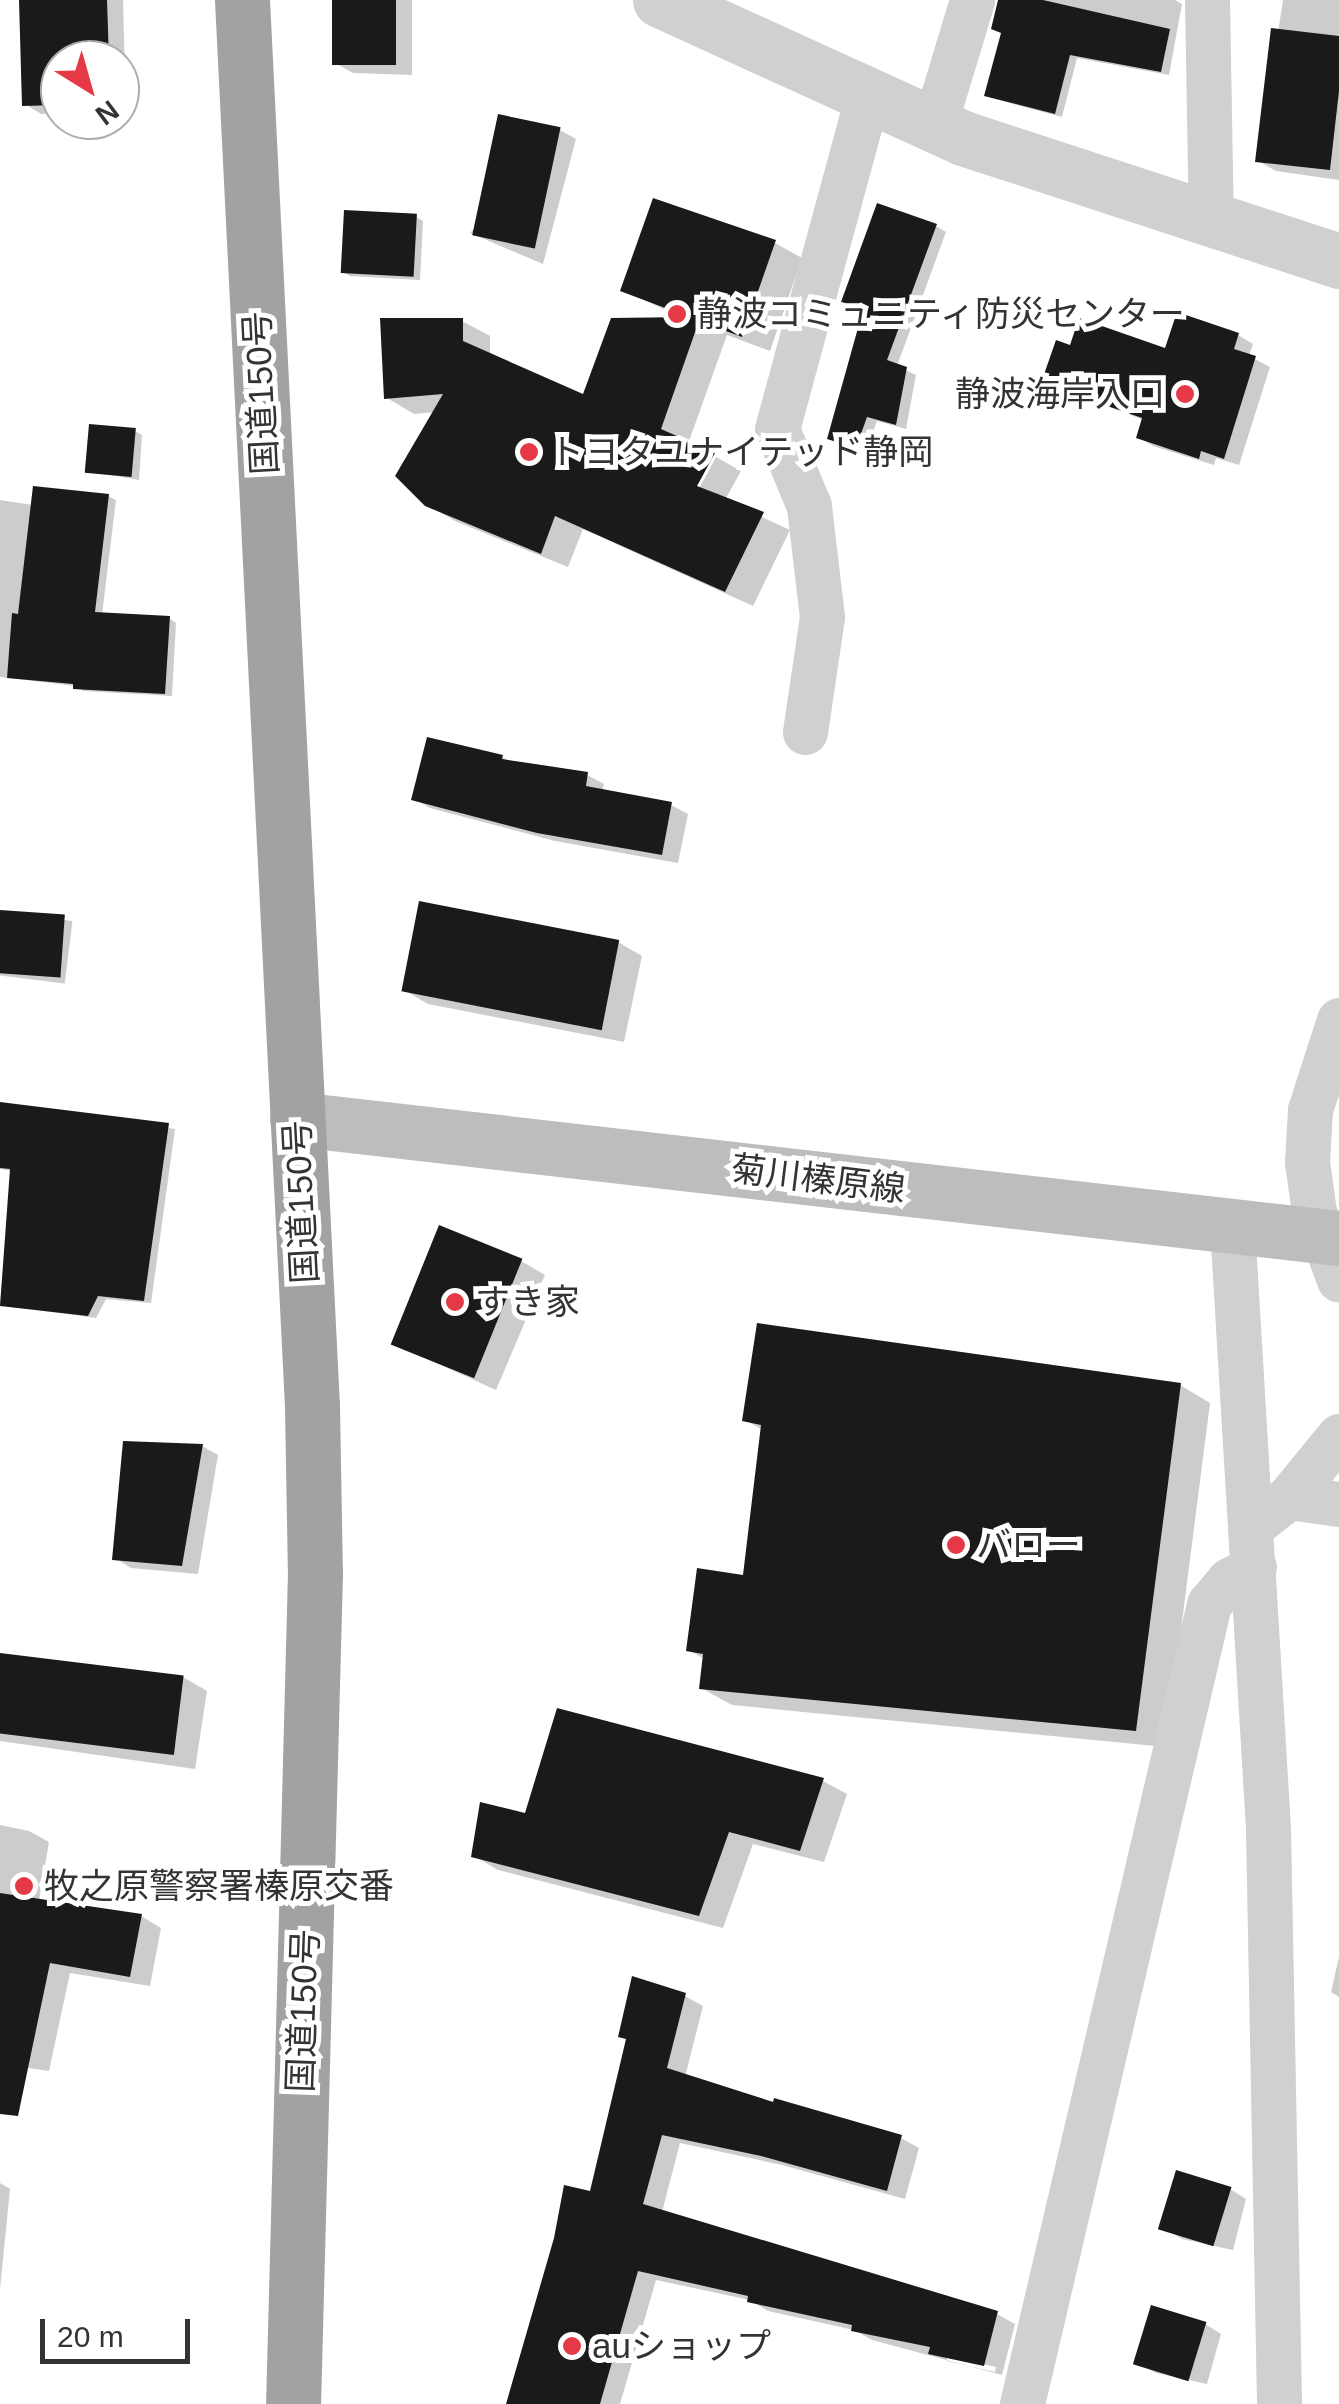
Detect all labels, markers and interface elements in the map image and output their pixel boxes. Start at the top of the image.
north arrow [40,40,140,140]
text: N [90,94,125,131]
place label: 静波コミュニティ防災センター [697,293,1187,335]
marker: 静波コミュニティ防災センター [666,303,688,325]
street label: 国道150号 [236,310,286,476]
place label: 静波海岸入口 [955,373,1165,415]
marker: 静波海岸入口 [1174,383,1196,405]
place label: トヨタユナイテッド静岡 [549,431,934,473]
marker: トヨタユナイテッド静岡 [518,441,540,463]
street label: 国道150号 [276,1119,326,1285]
street label: 菊川榛原線 [729,1147,907,1211]
place label: すき家 [475,1281,580,1323]
marker: すき家 [444,1291,466,1313]
place label: バロー [976,1524,1081,1566]
marker: バロー [945,1534,967,1556]
place label: 牧之原警察署榛原交番 [44,1865,394,1907]
marker: 牧之原警察署榛原交番 [13,1875,35,1897]
street label: 国道150号 [279,1929,327,2093]
scale bar [45,2299,195,2361]
text: 20 m [57,2320,124,2353]
place label: auショップ [592,2325,771,2367]
marker: auショップ [561,2335,583,2357]

